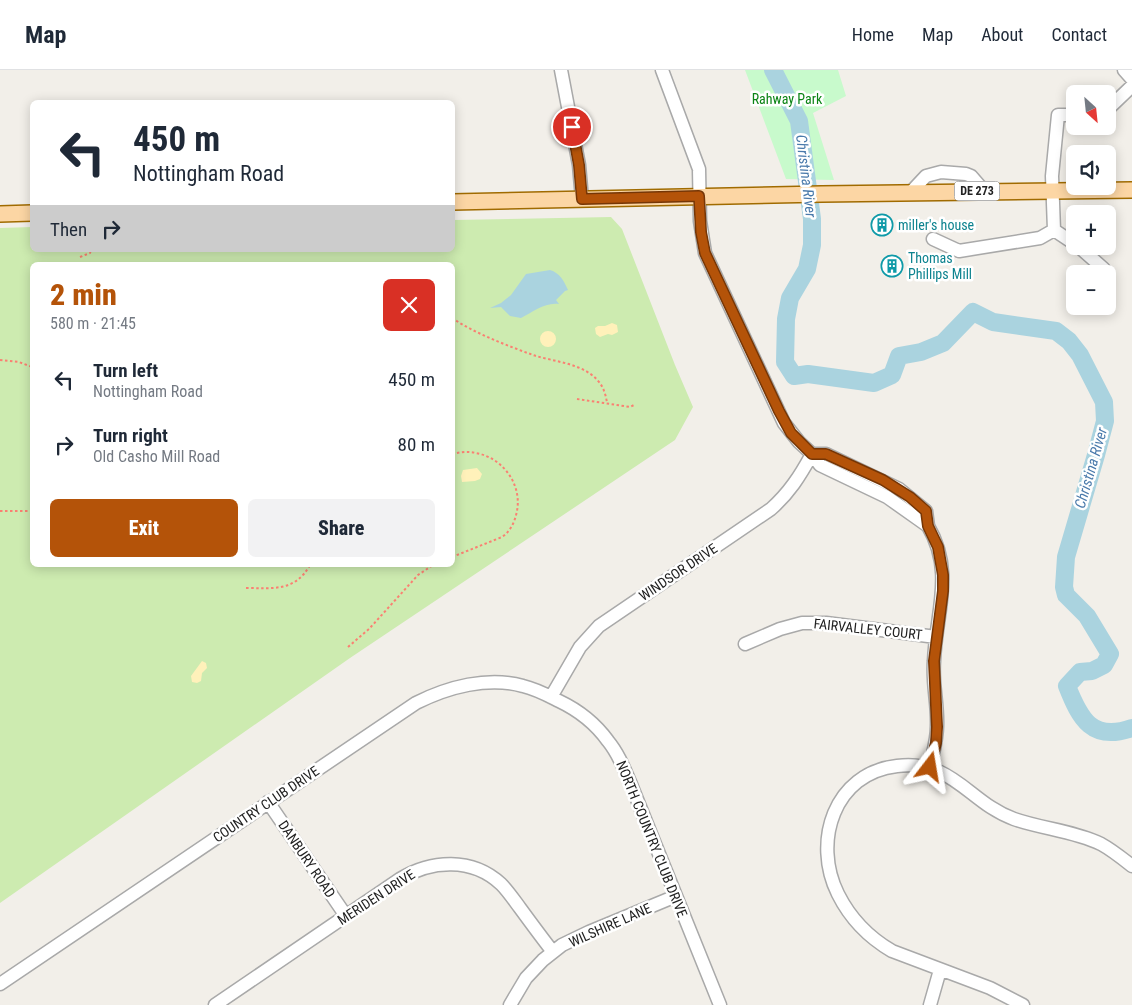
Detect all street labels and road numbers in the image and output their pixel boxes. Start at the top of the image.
road number: DE 273 [954,182,1000,200]
street label: WINDSOR DRIVE [636,540,720,604]
street label: FAIRVALLEY COURT [813,615,923,643]
street label: NORTH COUNTRY CLUB DRIVE [613,758,691,920]
street label: COUNTRY CLUB DRIVE [210,763,322,845]
street label: DANBURY ROAD [275,817,339,901]
street label: MERIDEN DRIVE [334,866,418,928]
street label: WILSHIRE LANE [566,900,654,950]

